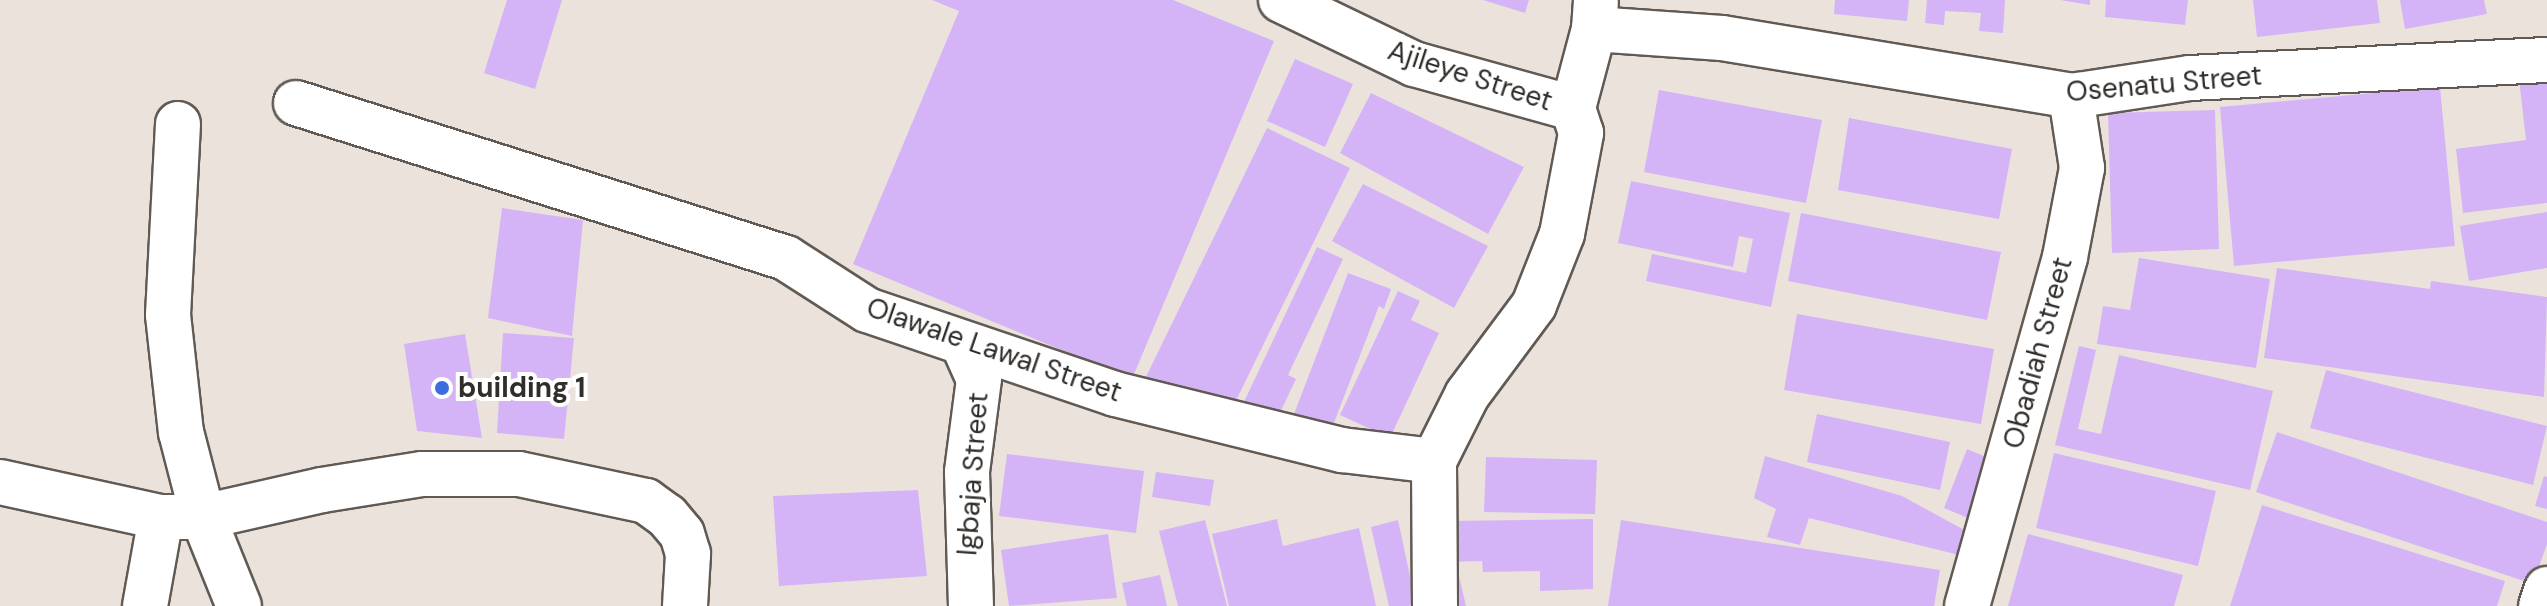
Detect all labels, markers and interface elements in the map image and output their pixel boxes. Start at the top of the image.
street label: Ajileye Street [1384,34,1556,118]
street label: Osenatu Street [2065,59,2263,109]
street label: Obadiah Street [1996,254,2080,452]
street label: Olawale Lawal Street [862,291,1126,409]
place label: building 1 [458,371,585,405]
marker: building 1 [433,379,451,397]
street label: Igbaja Street [951,391,995,557]

